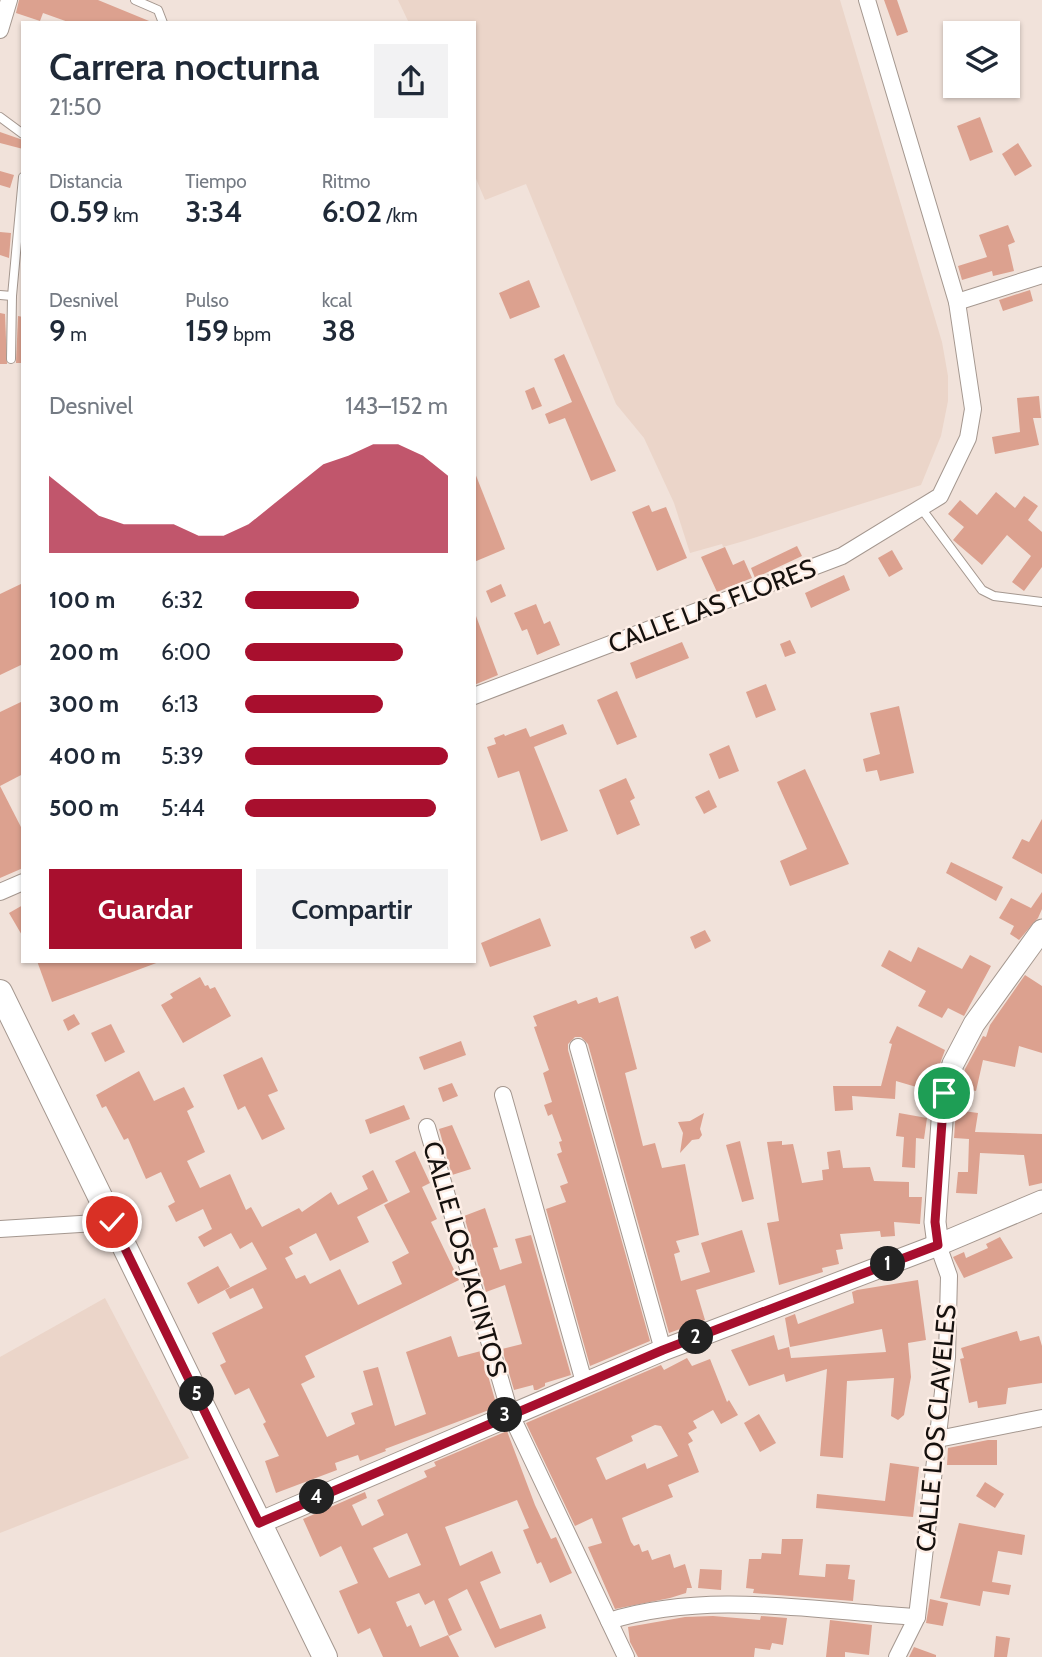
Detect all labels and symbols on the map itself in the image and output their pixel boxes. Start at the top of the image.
street label: CALLE LAS FLORES [604,552,820,660]
pin [914,1063,974,1123]
street label: CALLE LOS JACINTOS [416,1138,514,1380]
pin [82,1192,142,1252]
pin: 1 [870,1246,906,1282]
street label: CALLE LOS CLAVELES [909,1303,963,1553]
pin: 2 [678,1320,714,1354]
pin: 5 [180,1376,214,1412]
pin: 3 [488,1398,522,1432]
pin: 4 [300,1480,334,1514]

